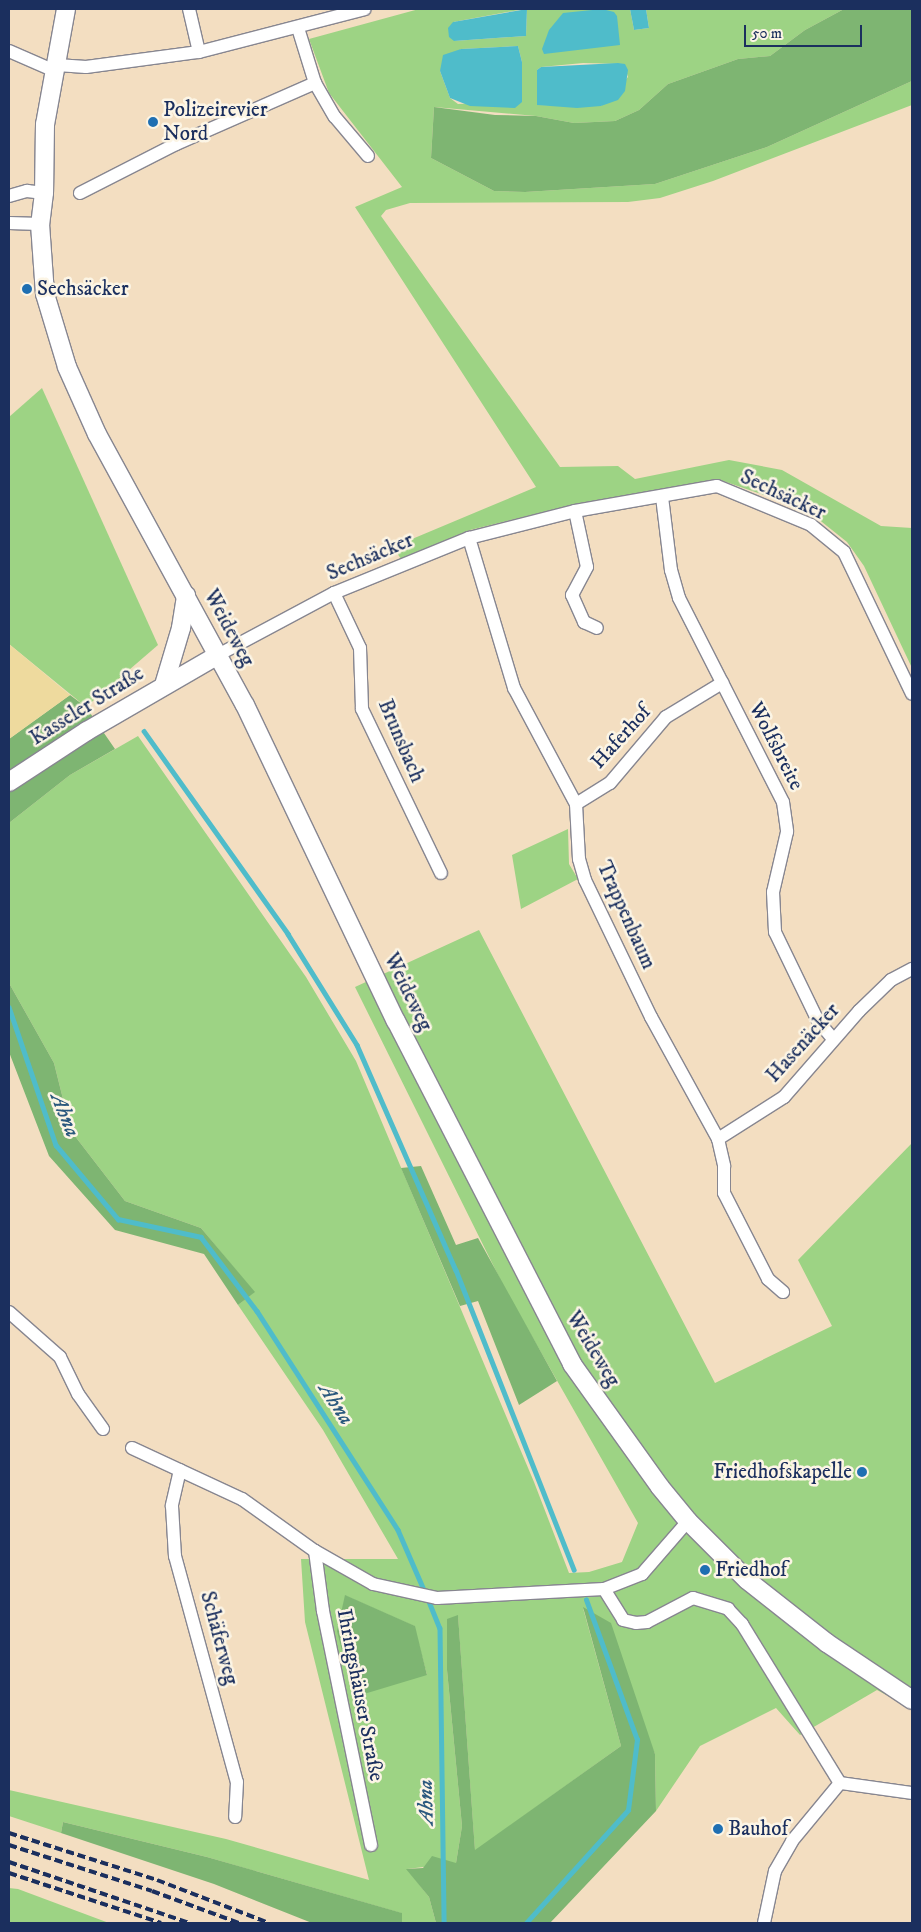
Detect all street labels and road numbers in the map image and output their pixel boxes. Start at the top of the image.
street label: Sechsäcker [736,464,830,526]
street label: Sechsäcker [323,528,417,586]
street label: Weideweg [198,585,260,671]
street label: Kasseler Straße [25,661,149,751]
street label: Brunsbach [372,696,430,786]
street label: Wolfsbreite [743,698,809,794]
street label: Haferhof [586,700,656,774]
street label: Trappenbaum [591,857,661,973]
street label: Weideweg [378,949,438,1035]
street label: Hasenäcker [761,998,845,1088]
street label: Weideweg [561,1307,625,1391]
street label: Schäferweg [194,1589,244,1687]
street label: Ihringshäuser Straße [331,1607,389,1783]

